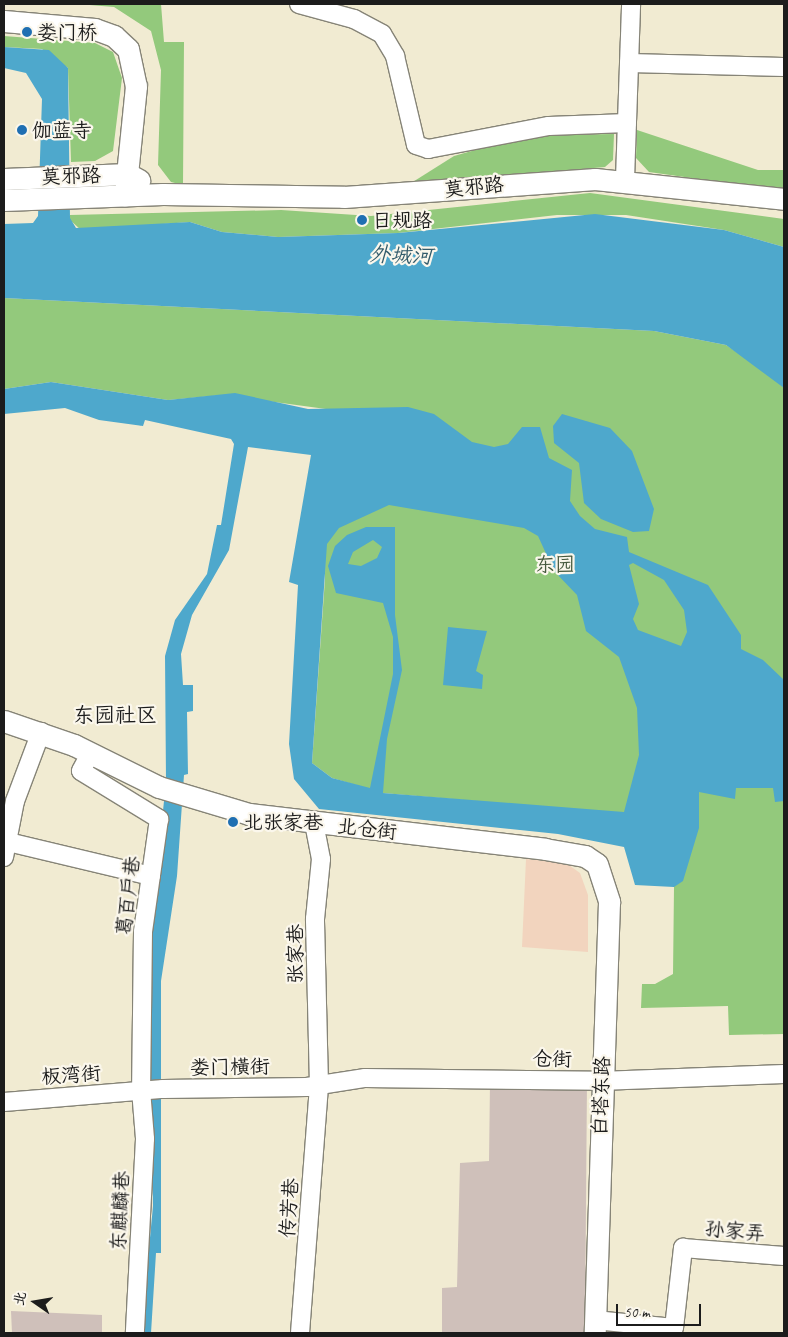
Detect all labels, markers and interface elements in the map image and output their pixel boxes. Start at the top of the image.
place label: 娄门桥 [37,20,97,44]
marker: 娄门桥 [21,26,33,38]
place label: 伽蓝寺 [32,118,92,142]
marker: 伽蓝寺 [16,124,28,136]
street label: 莫邪路 [41,163,101,189]
street label: 莫邪路 [443,172,505,202]
place label: 日规路 [372,208,432,232]
marker: 日规路 [356,214,368,226]
water label: 外城河 [369,241,433,269]
park label: 东园 [535,552,575,576]
district label: 东园社区 [73,702,157,728]
place label: 北张家巷 [243,810,323,834]
street label: 北仓街 [336,814,398,844]
marker: 北张家巷 [227,816,239,828]
street label: 葛百户巷 [111,855,145,937]
street label: 张家巷 [283,924,307,984]
street label: 仓街 [532,1047,572,1071]
street label: 娄门横街 [190,1054,270,1080]
street label: 白塔东路 [588,1056,614,1136]
street label: 板湾街 [40,1061,102,1089]
street label: 东麒麟巷 [106,1170,134,1252]
street label: 传芳巷 [275,1177,303,1239]
street label: 孙家弄 [704,1216,766,1246]
north arrow [10,1277,60,1327]
text: 北 [10,1290,30,1307]
scale bar [618,1294,703,1326]
text: 50 m [624,1303,650,1322]

